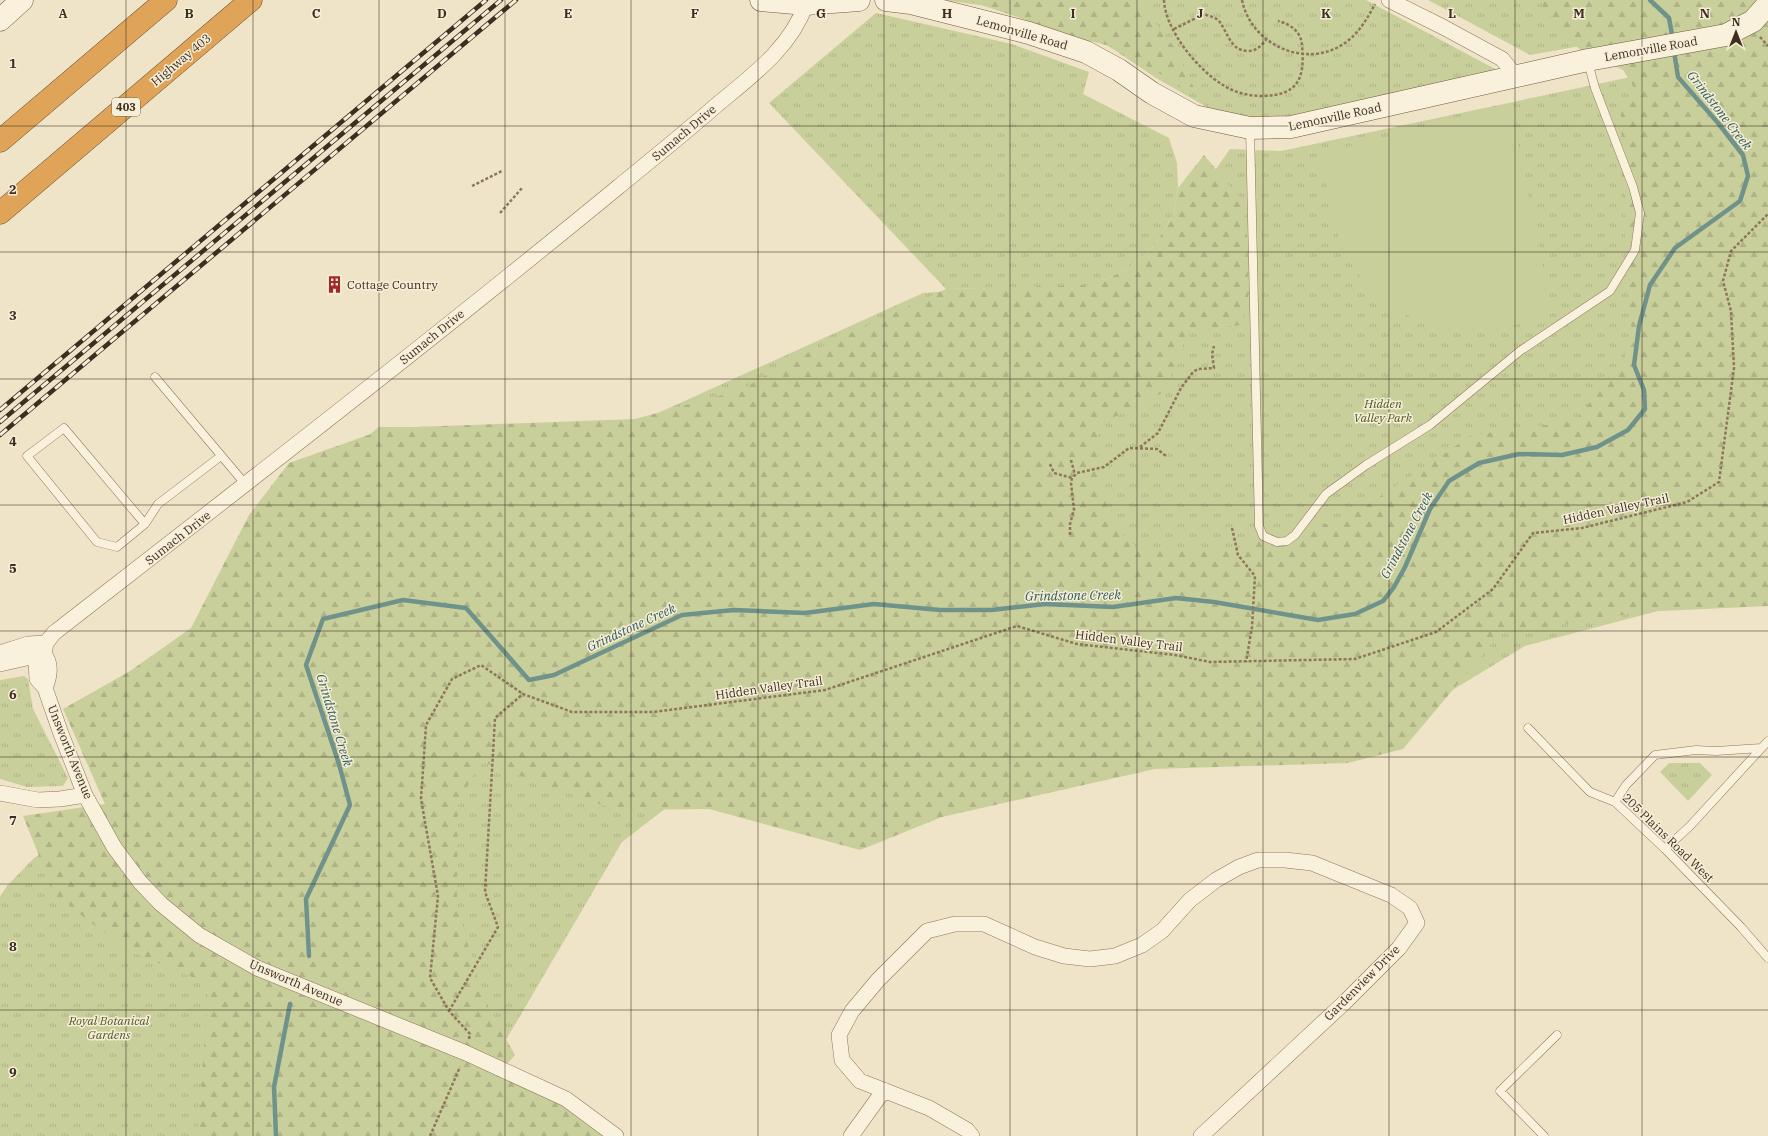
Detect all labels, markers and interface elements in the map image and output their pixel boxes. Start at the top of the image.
text: A [58,5,68,22]
text: B [184,5,194,22]
text: C [312,5,321,22]
text: D [437,5,447,22]
text: E [564,5,572,22]
text: F [691,5,699,22]
text: G [816,5,826,22]
text: H [942,5,953,22]
text: I [1071,5,1076,22]
text: J [1197,5,1204,22]
text: K [1321,5,1331,22]
text: L [1448,5,1456,22]
text: M [1573,5,1585,22]
text: N [1700,5,1710,22]
street label: Lemonville Road [975,12,1070,53]
north arrow [1716,12,1756,52]
text: N [1732,15,1741,29]
street label: Highway 403 [148,30,214,89]
street label: Lemonville Road [1603,33,1699,64]
text: 1 [9,55,17,72]
water label: Grindstone Creek [1683,67,1756,153]
road number: 403 [112,98,140,116]
street label: Lemonville Road [1287,99,1383,134]
street label: Sumach Drive [649,101,719,164]
text: 2 [9,181,17,198]
building icon: Cottage Country [324,275,344,295]
place label: Cottage Country [347,277,438,292]
street label: Sumach Drive [396,306,467,367]
text: 3 [9,307,17,324]
park label: Hidden Valley Park [1354,396,1413,425]
text: 4 [9,433,17,450]
water label: Grindstone Creek [1376,489,1437,582]
street label: Hidden Valley Trail [1561,490,1671,527]
street label: Sumach Drive [142,507,214,568]
text: 5 [9,560,17,577]
water label: Grindstone Creek [1025,586,1121,605]
water label: Grindstone Creek [584,599,678,655]
street label: Hidden Valley Trail [1074,626,1184,655]
water label: Grindstone Creek [312,672,357,769]
street label: Hidden Valley Trail [714,673,824,702]
text: 6 [9,686,17,703]
street label: Unsworth Avenue [45,702,96,801]
street label: 205 Plains Road West [1620,790,1717,885]
text: 7 [9,812,17,829]
text: 8 [9,938,17,955]
street label: Gardenview Drive [1321,942,1403,1024]
street label: Unsworth Avenue [247,956,345,1009]
park label: Royal Botanical Gardens [68,1013,150,1042]
text: 9 [9,1064,17,1081]

